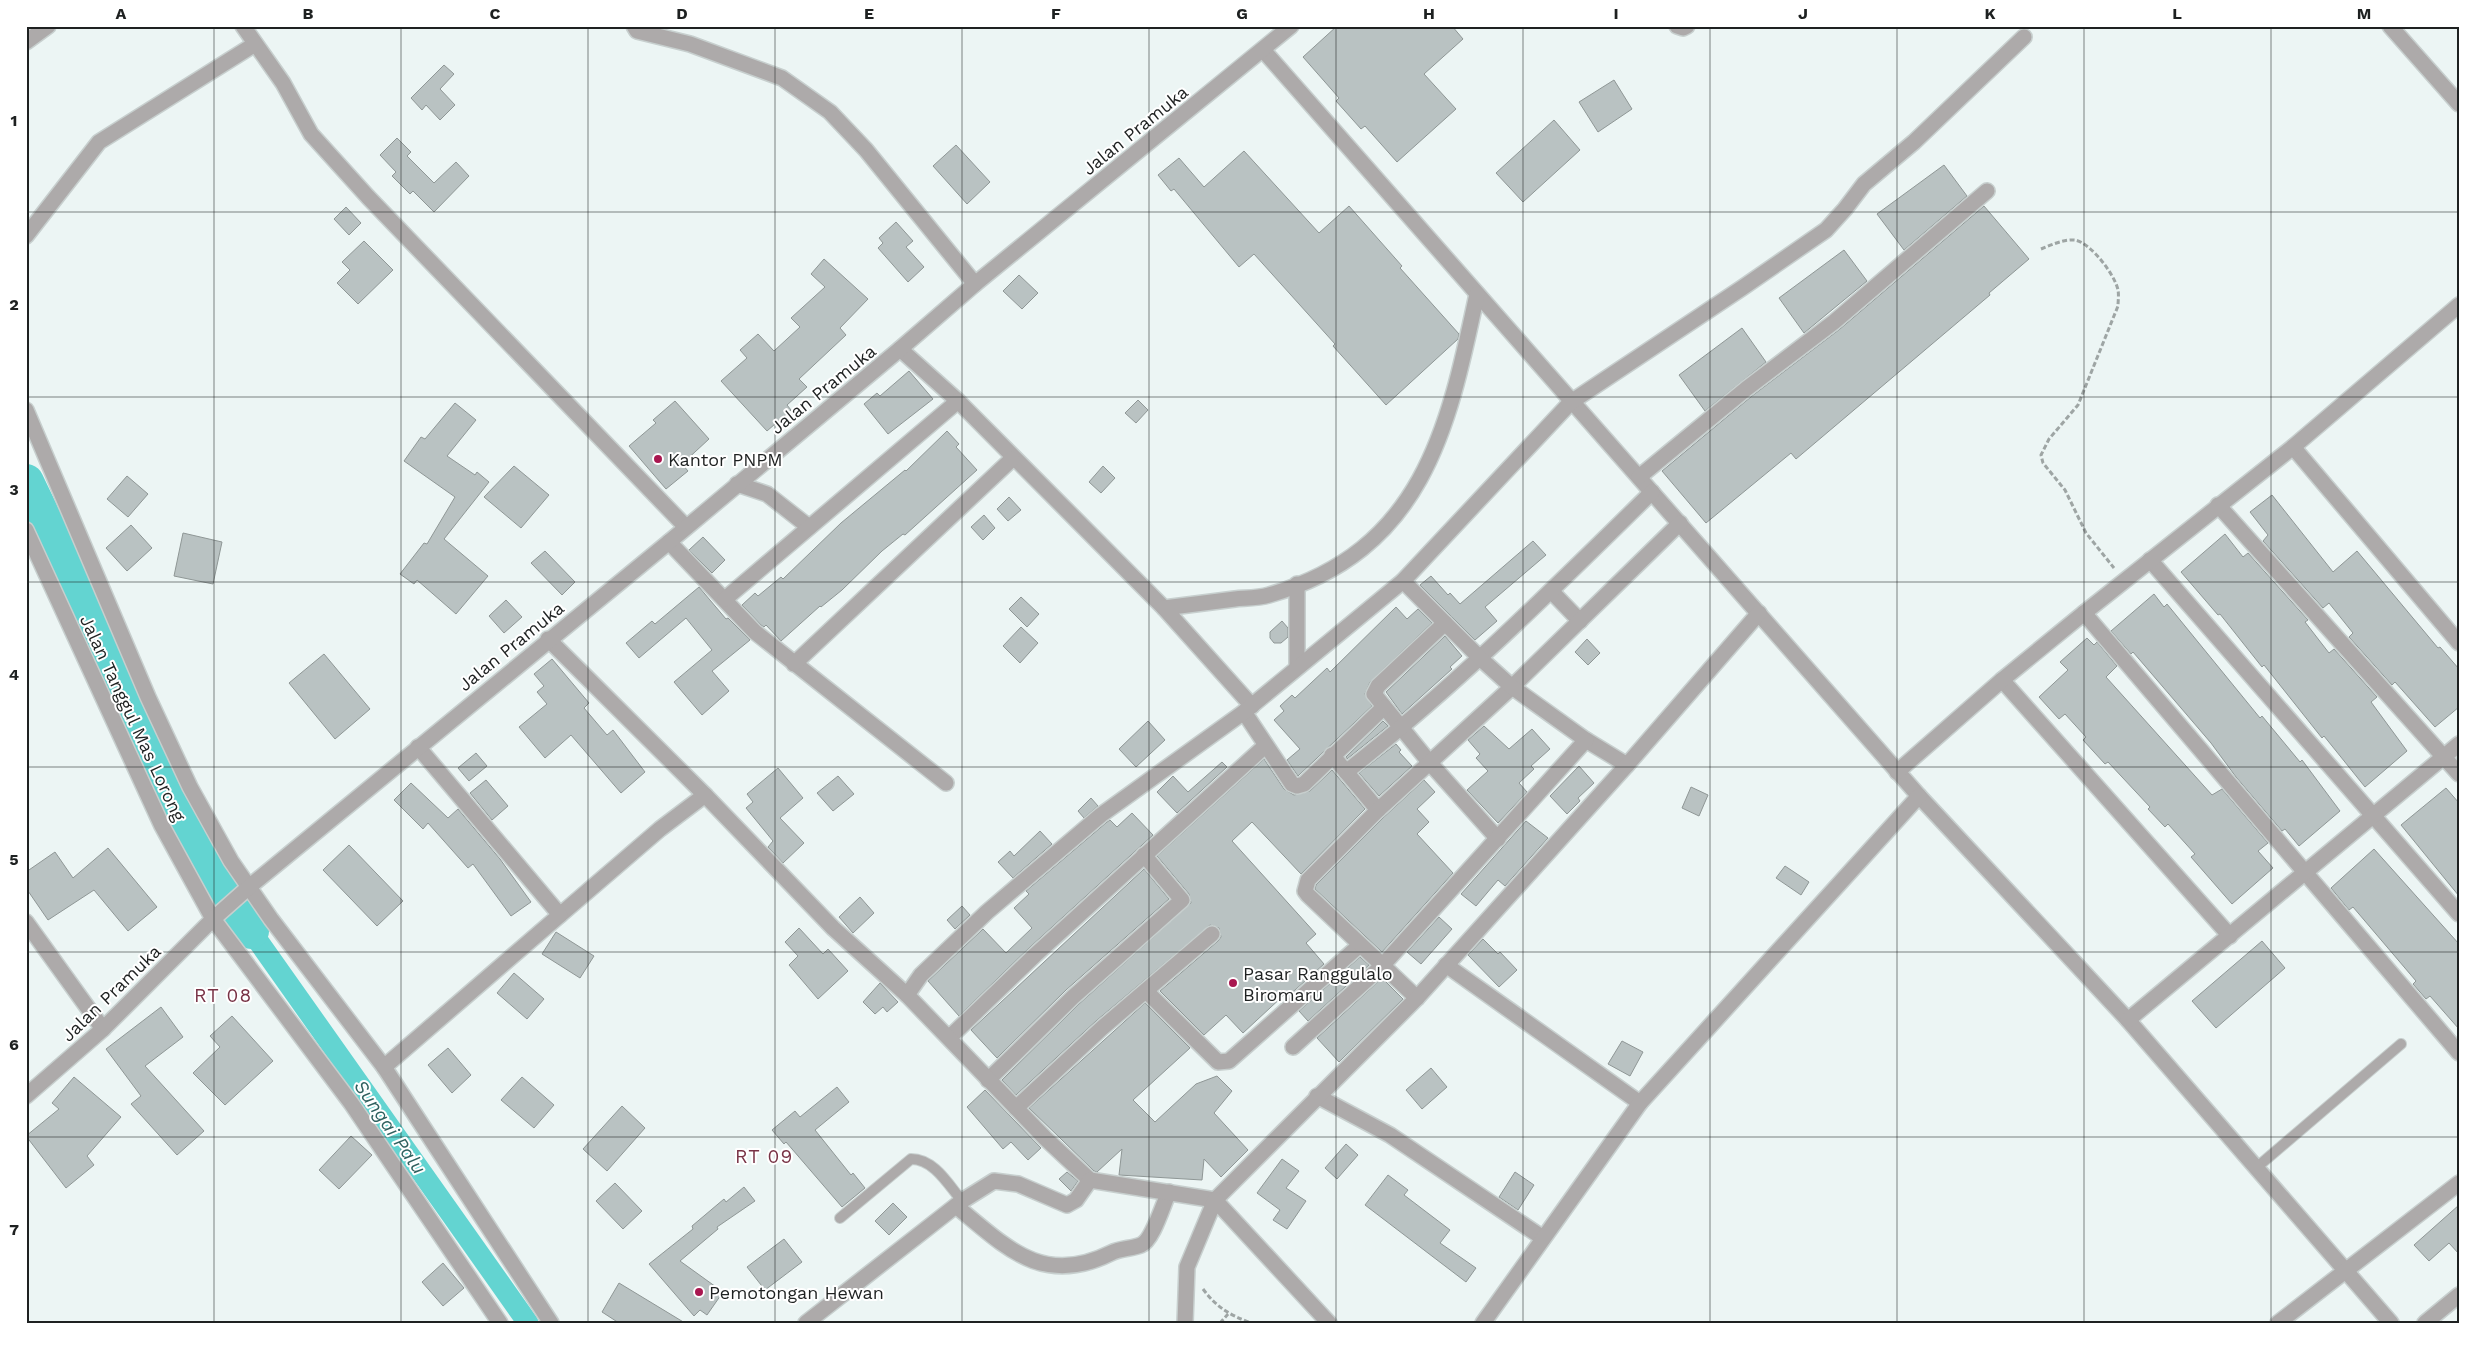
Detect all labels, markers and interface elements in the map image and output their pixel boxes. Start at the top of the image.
text: A [116,4,127,23]
text: B [303,4,314,23]
text: C [490,4,501,23]
text: D [676,4,688,23]
text: E [864,4,874,23]
text: F [1051,4,1061,23]
text: G [1236,4,1248,23]
text: H [1423,4,1435,23]
text: I [1613,4,1619,23]
text: J [1798,4,1808,23]
text: K [1984,4,1996,23]
text: L [2172,4,2182,23]
text: M [2357,4,2371,23]
street label: Jalan Pramuka [1078,81,1192,179]
text: 1 [11,111,17,130]
text: 2 [9,295,19,314]
street label: Jalan Pramuka [766,340,880,438]
place label: Kantor PNPM [668,449,783,470]
marker: Kantor PNPM [652,453,664,465]
text: 3 [9,480,19,499]
street label: Jalan Pramuka [454,597,568,695]
street label: Jalan Tanggul Mas Lorong [76,612,190,825]
text: 4 [9,665,19,684]
text: 5 [9,850,19,869]
street label: Jalan Pramuka [57,940,165,1046]
place label: Pasar Ranggulalo Biromaru [1243,963,1392,1005]
marker: Pasar Ranggulalo Biromaru [1227,977,1239,989]
district label: RT 08 [194,984,252,1007]
text: 6 [9,1035,19,1054]
water label: Sungai Palu [349,1075,431,1179]
district label: RT 09 [735,1145,793,1168]
text: 7 [9,1220,19,1239]
place label: Pemotongan Hewan [709,1282,884,1303]
marker: Pemotongan Hewan [693,1286,705,1298]

